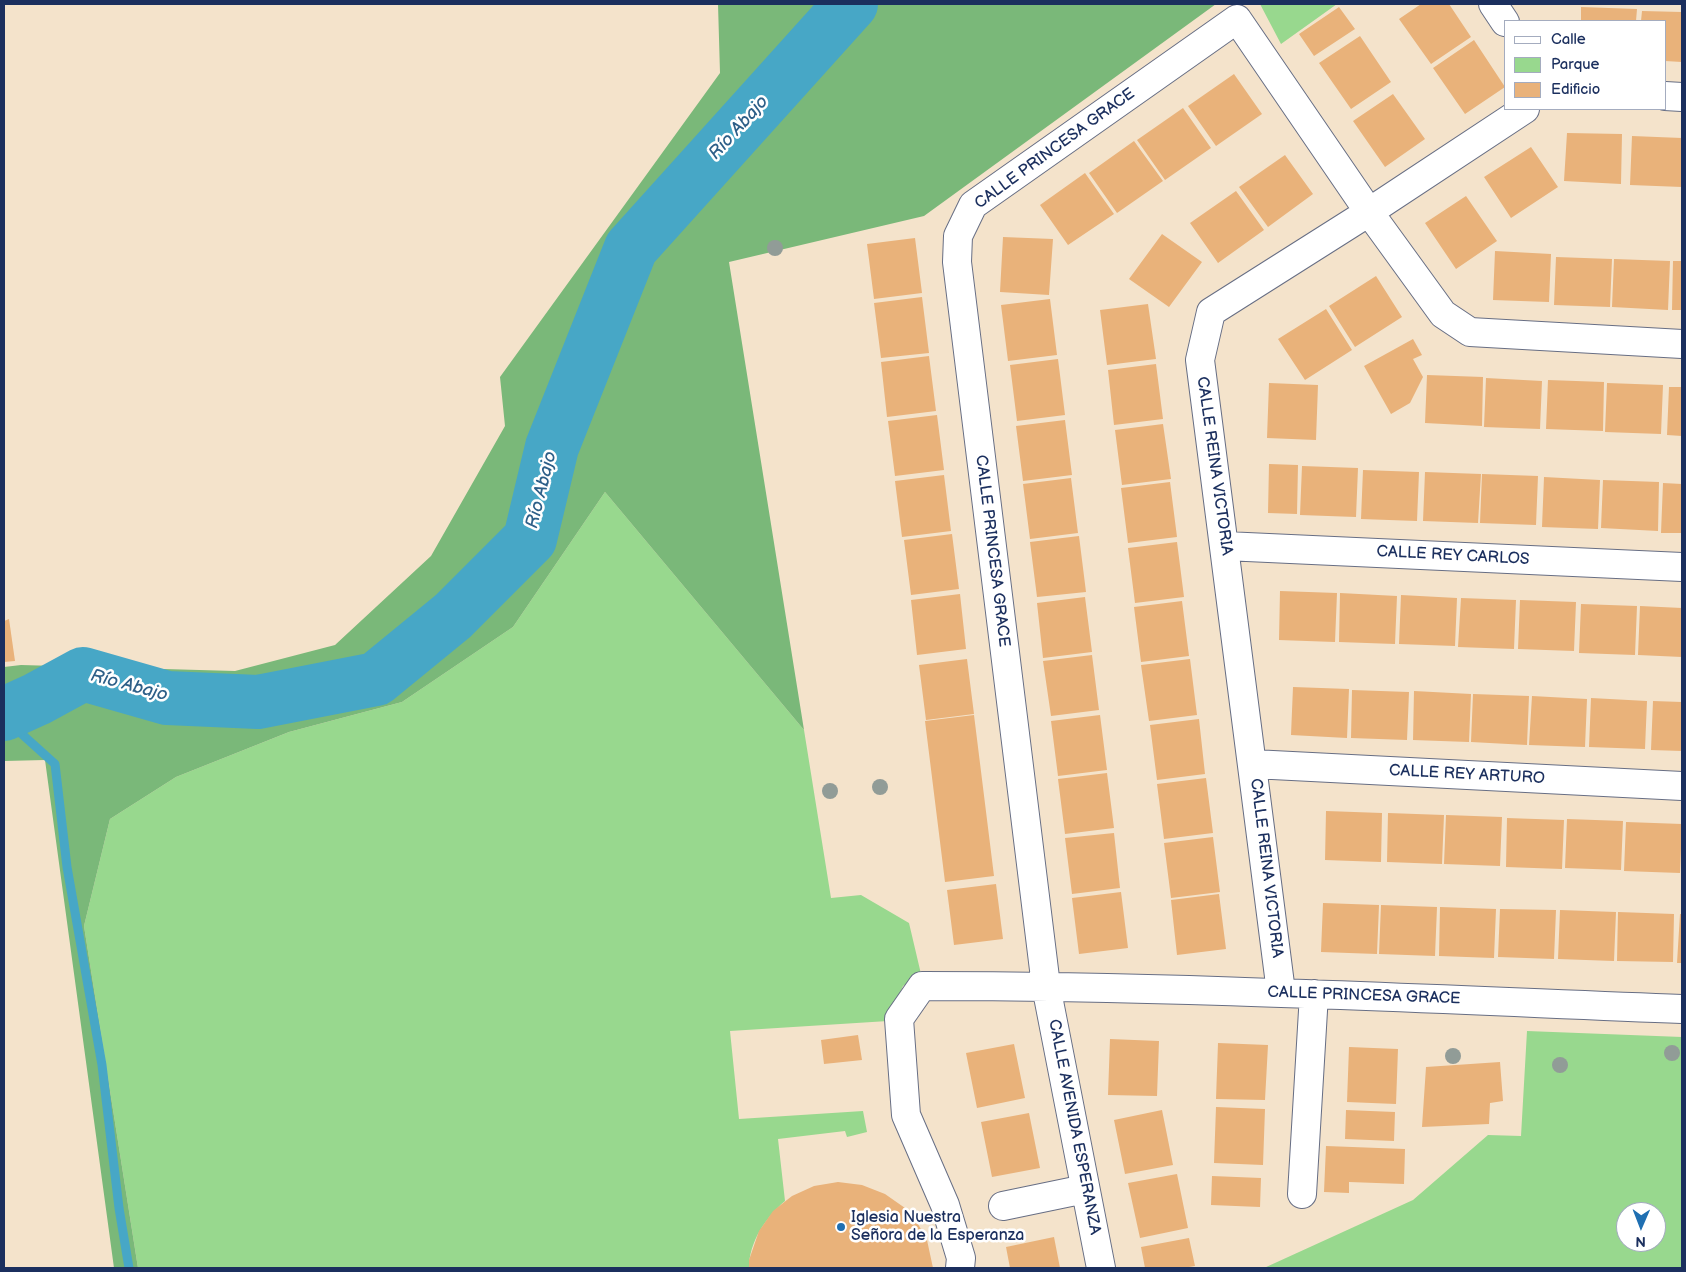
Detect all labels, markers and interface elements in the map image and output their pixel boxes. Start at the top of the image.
legend [1504,20,1666,110]
text: Calle [1551,30,1586,49]
text: Parque [1551,55,1599,74]
text: Edificio [1551,80,1600,99]
street label: CALLE PRINCESA GRACE [971,84,1139,214]
water label: Río Abajo [705,92,773,164]
street label: CALLE REINA VICTORIA [1192,375,1236,557]
water label: Río Abajo [522,449,562,531]
street label: CALLE PRINCESA GRACE [971,454,1013,648]
street label: CALLE REY CARLOS [1376,542,1530,570]
water label: Río Abajo [88,665,170,707]
street label: CALLE REY ARTURO [1389,761,1545,789]
street label: CALLE REINA VICTORIA [1245,777,1287,959]
street label: CALLE PRINCESA GRACE [1267,983,1461,1009]
street label: CALLE AVENIDA ESPERANZA [1044,1018,1104,1236]
north arrow [1616,1202,1666,1252]
place label: Iglesia Nuestra Señora de la Esperanza [851,1208,1024,1246]
marker: Iglesia Nuestra Señora de la Esperanza [835,1221,847,1233]
text: N [1635,1233,1646,1250]

